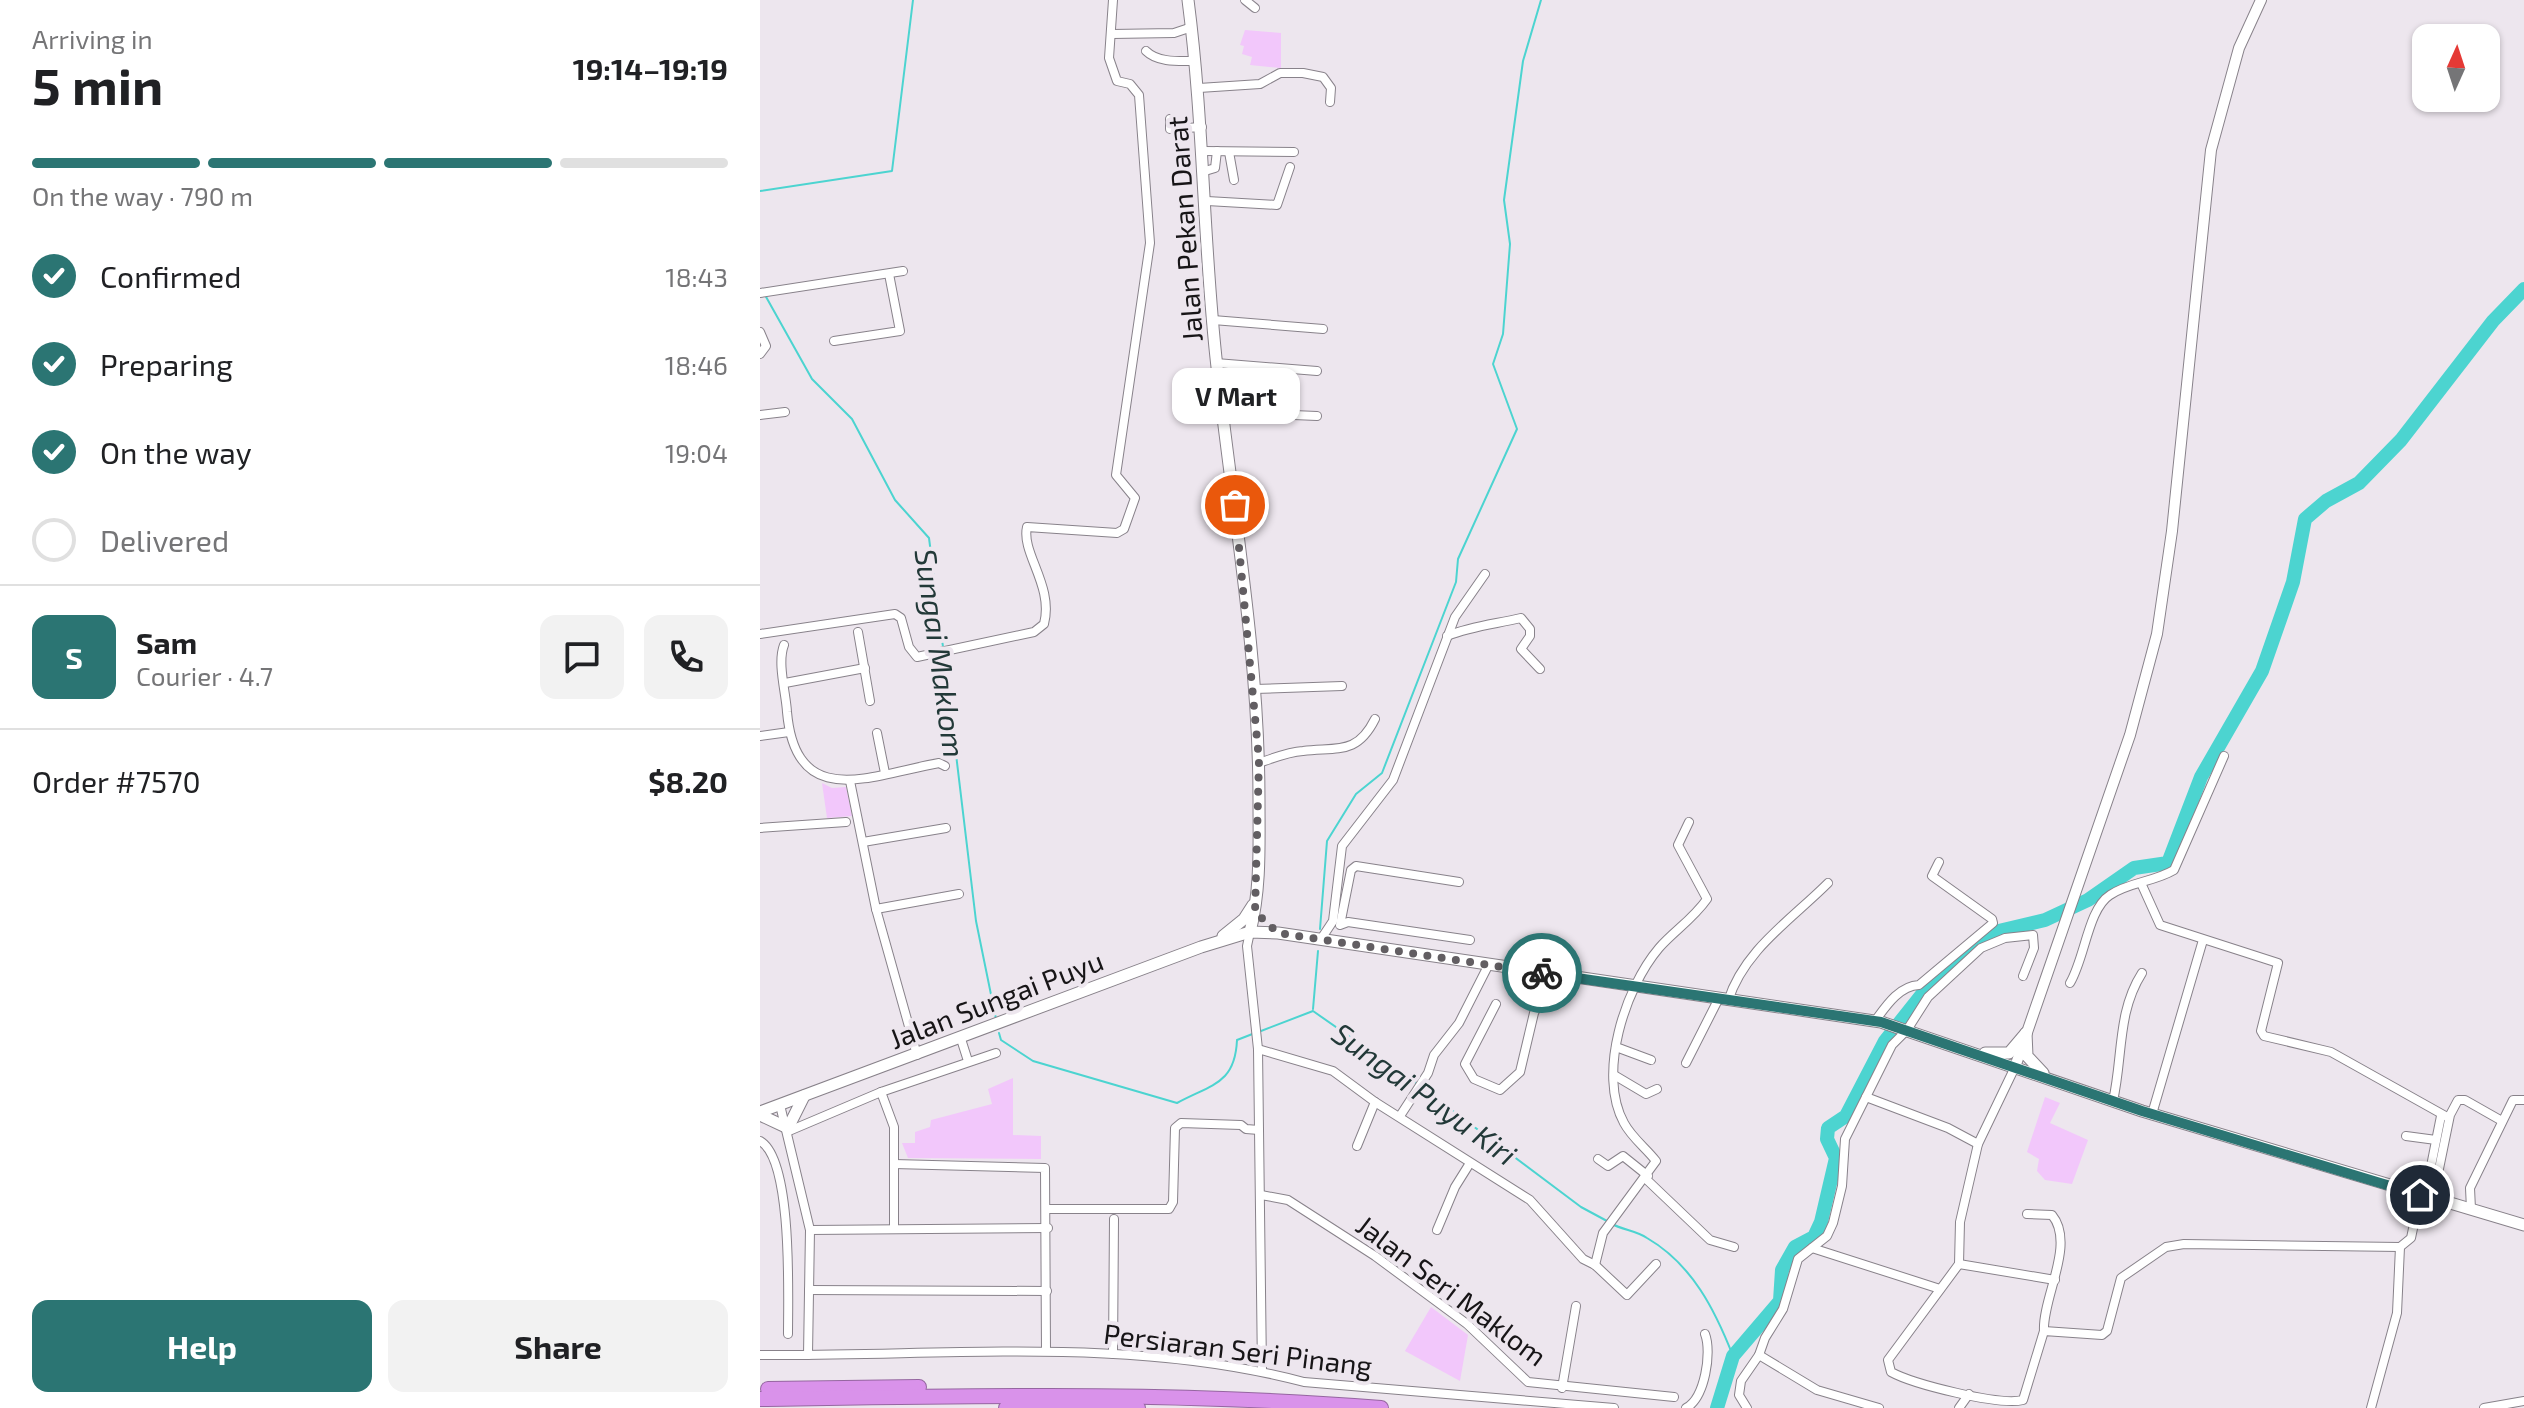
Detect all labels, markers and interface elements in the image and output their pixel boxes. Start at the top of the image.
text: Arriving in [32,23,153,54]
north arrow [2412,24,2500,112]
map controls [2412,24,2500,112]
text: 19:14–19:19 [573,50,728,86]
text: 5 min [32,53,163,115]
street label: Jalan Pekan Darat [1159,115,1209,343]
text: On the way · 790 m [32,180,253,211]
icon: check [32,254,76,298]
text: Confirmed [100,258,241,294]
text: 18:43 [665,261,728,292]
icon: check [32,342,76,386]
text: Preparing [100,346,233,382]
text: 18:46 [665,349,728,380]
callout: V Mart [1171,369,1299,425]
text: V Mart [1195,380,1277,411]
icon: check [32,430,76,474]
text: On the way [100,434,252,470]
text: 19:04 [665,437,728,468]
pin [1201,471,1269,539]
icon: bag [1213,483,1257,527]
text: Delivered [100,522,229,558]
water label: Sungai Maklom [909,546,973,760]
button: chat [540,615,624,699]
button: phone [644,615,728,699]
text: Sam [136,624,197,660]
text: S [65,639,83,675]
text: Courier · 4.7 [136,660,273,691]
text: Order #7570 [32,763,201,799]
text: $8.20 [648,763,728,799]
courier [1502,933,1582,1013]
street label: Jalan Sungai Puyu [884,943,1108,1055]
icon: bike [1520,951,1564,995]
water label: Sungai Puyu Kiri [1325,1014,1524,1173]
pin [2386,1161,2454,1229]
icon: home [2398,1173,2442,1217]
street label: Jalan Seri Maklom [1350,1207,1554,1373]
button: Help [32,1300,372,1392]
button: Share [388,1300,728,1392]
street label: Persiaran Seri Pinang [1102,1316,1375,1382]

